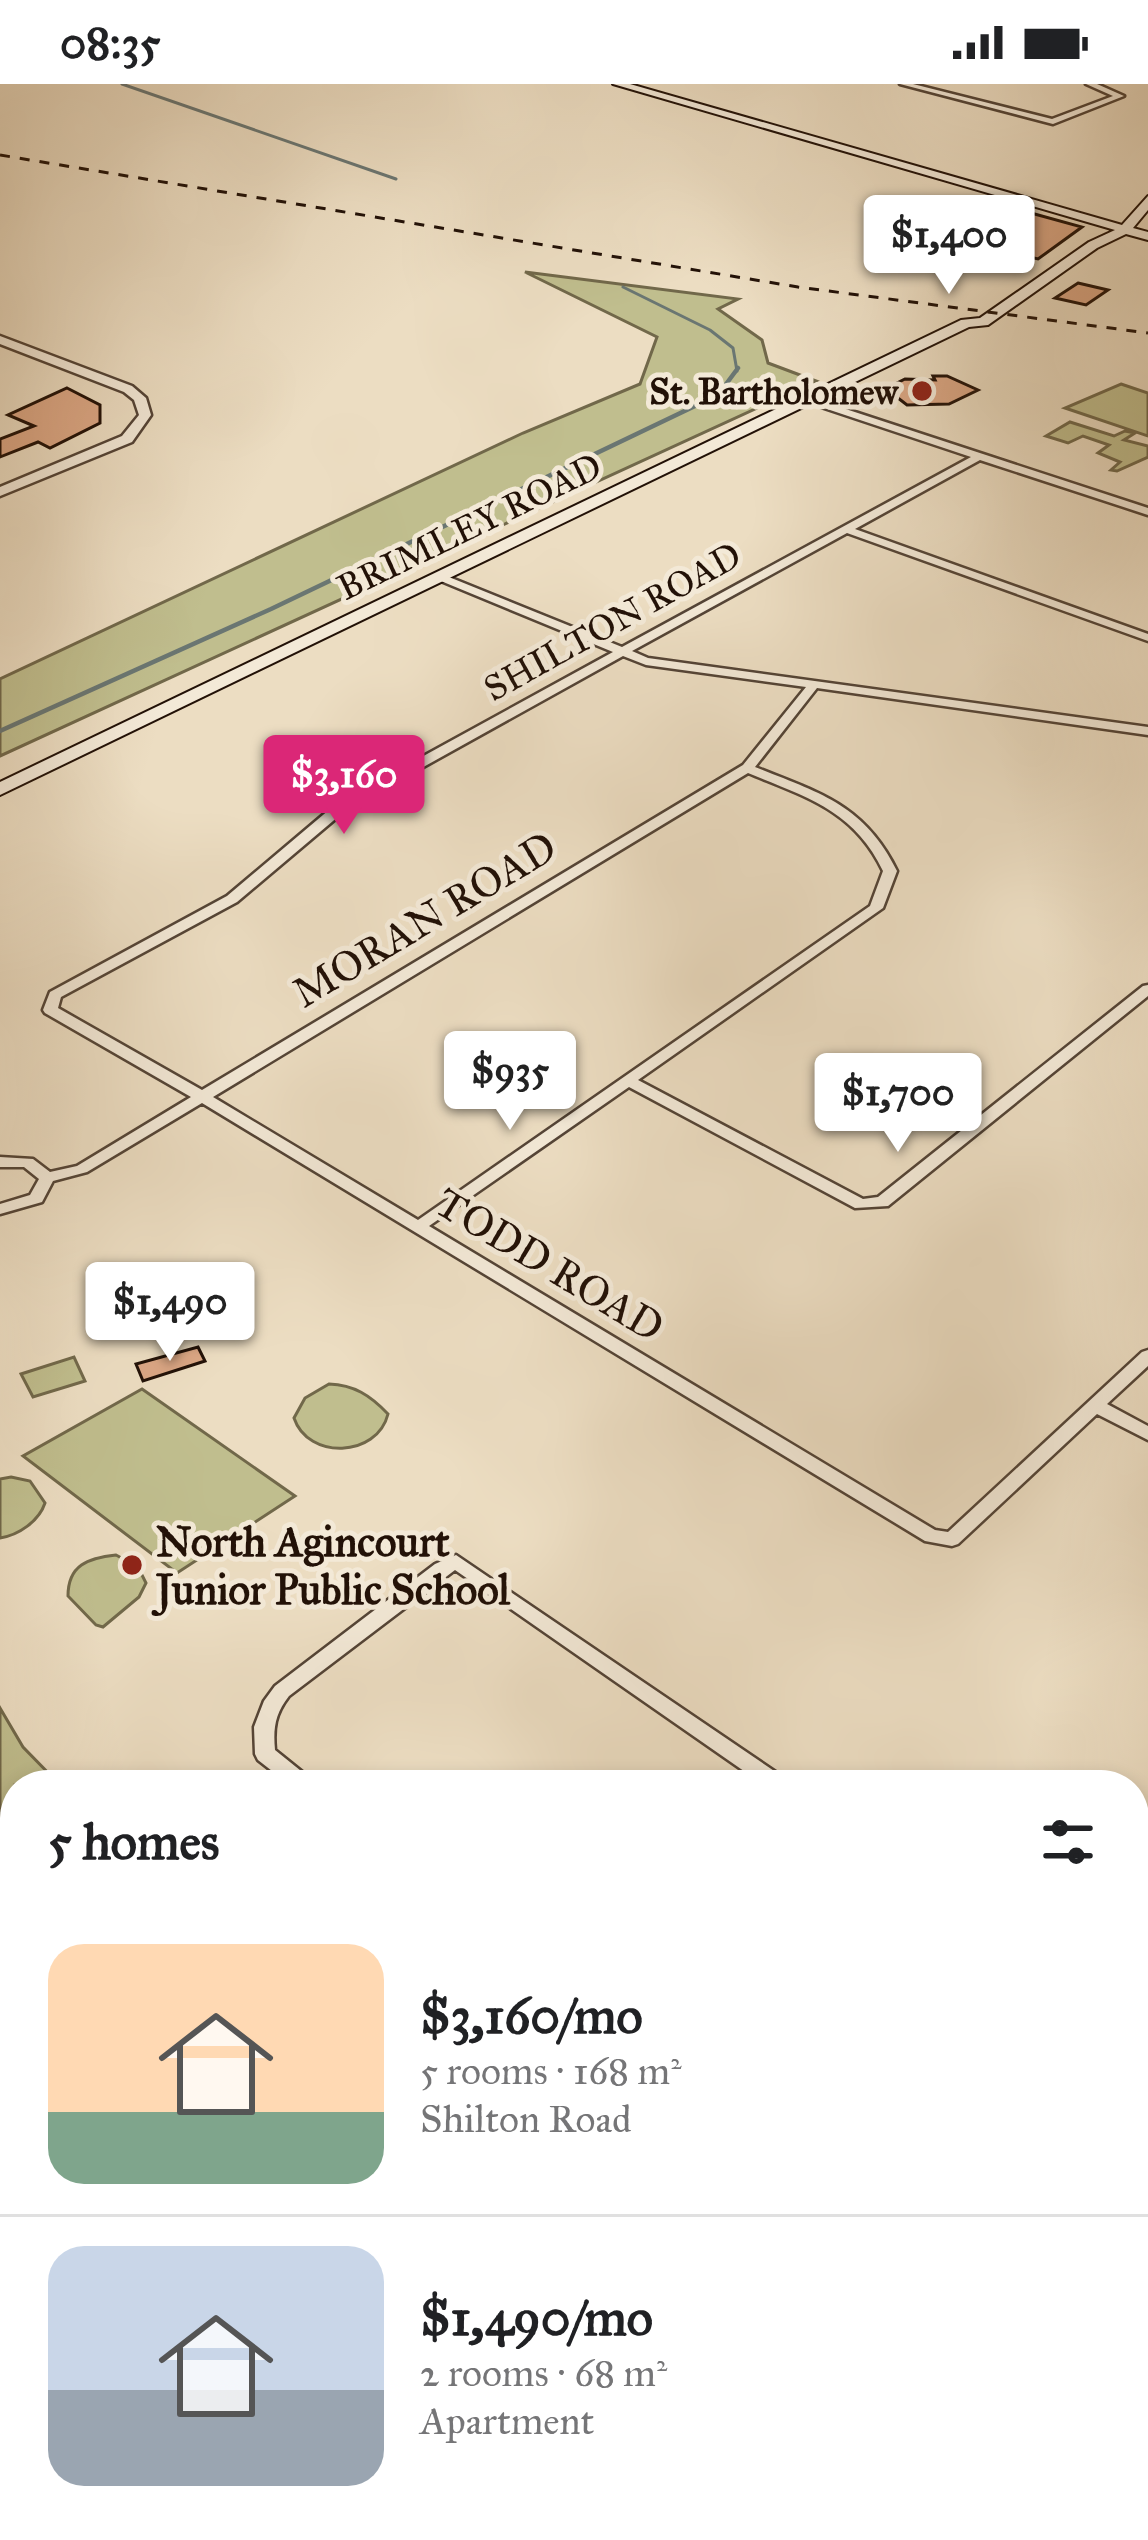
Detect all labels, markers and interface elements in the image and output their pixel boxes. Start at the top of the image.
text: 08:35 [60,15,160,70]
pin: $1,400 [851,195,1047,297]
text: $1,400 [891,210,1007,258]
place label: St. Bartholomew [649,370,899,414]
marker: St. Bartholomew [909,378,935,404]
street label: BRIMLEY ROAD [330,444,609,610]
street label: SHILTON ROAD [476,533,749,711]
pin: $3,160 [246,735,442,837]
text: $3,160 [290,750,398,798]
street label: MORAN ROAD [283,821,566,1019]
pin: $935 [439,1031,581,1133]
text: $935 [471,1046,549,1094]
pin: $1,700 [800,1053,996,1155]
text: $1,700 [842,1068,954,1116]
street label: TODD ROAD [426,1176,673,1353]
pin: $1,490 [72,1262,268,1364]
text: $1,490 [112,1277,228,1325]
place label: North Agincourt Junior Public School [151,1516,511,1617]
marker: North Agincourt Junior Public School [119,1552,145,1578]
icon: filters [1035,1809,1101,1875]
text: 5 homes [48,1811,219,1873]
text: $3,160/mo [420,1985,642,2047]
icon: home [144,1992,288,2136]
text: 5 rooms · 168 m² [420,2047,682,2095]
text: Shilton Road [420,2095,632,2143]
text: $1,490/mo [420,2287,653,2349]
icon: home [144,2294,288,2438]
text: 2 rooms · 68 m² [420,2349,667,2397]
text: Apartment [420,2397,594,2445]

